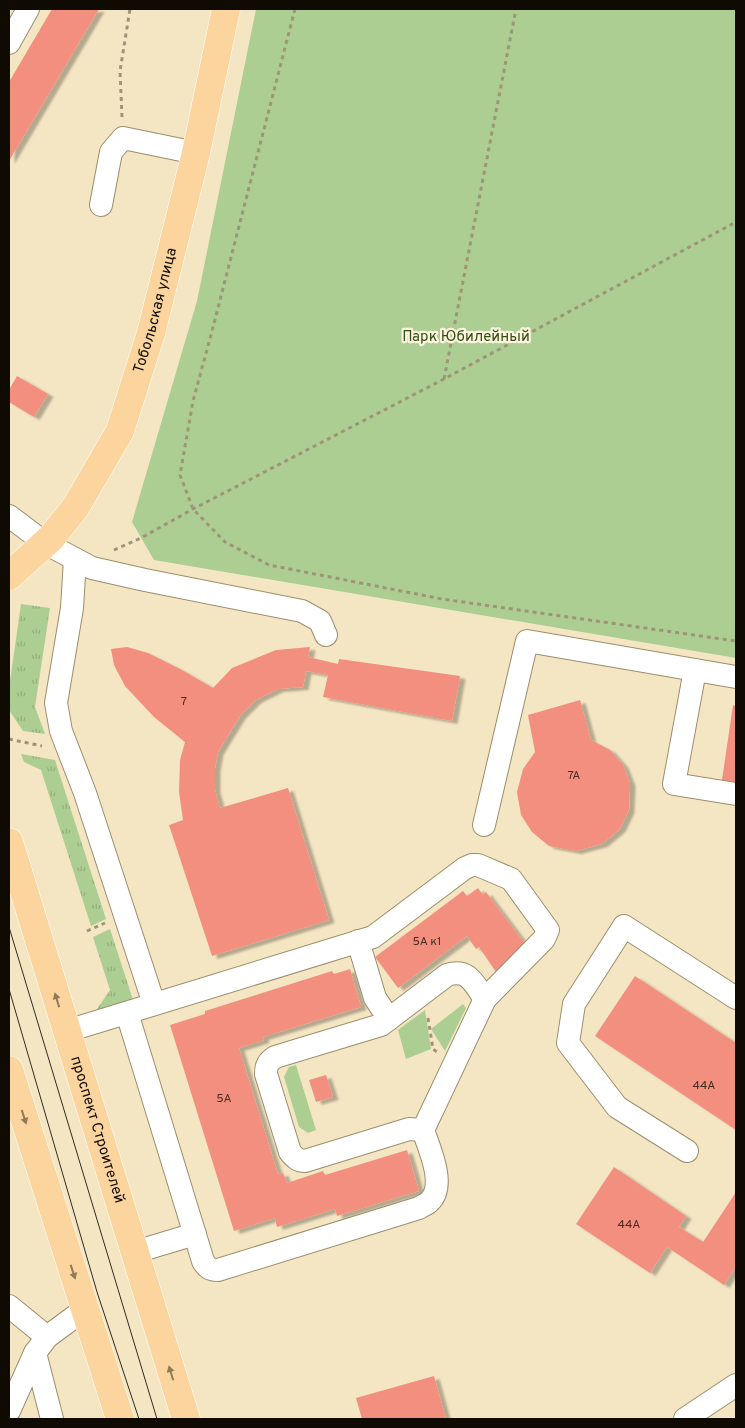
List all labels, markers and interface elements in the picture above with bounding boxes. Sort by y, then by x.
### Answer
street label: Тобольская улица [129,246,181,376]
park label: Парк Юбилейный [402,328,530,347]
house number: 7 [181,694,187,710]
house number: 7А [567,768,581,784]
house number: 5А к1 [412,934,442,950]
one-way arrow [53,992,61,1007]
street label: проспект Строителей [66,1054,129,1206]
house number: 44А [693,1078,715,1094]
house number: 5А [216,1091,232,1107]
one-way arrow [20,1109,28,1124]
house number: 44А [618,1217,640,1233]
one-way arrow [69,1264,77,1279]
one-way arrow [167,1365,175,1380]

